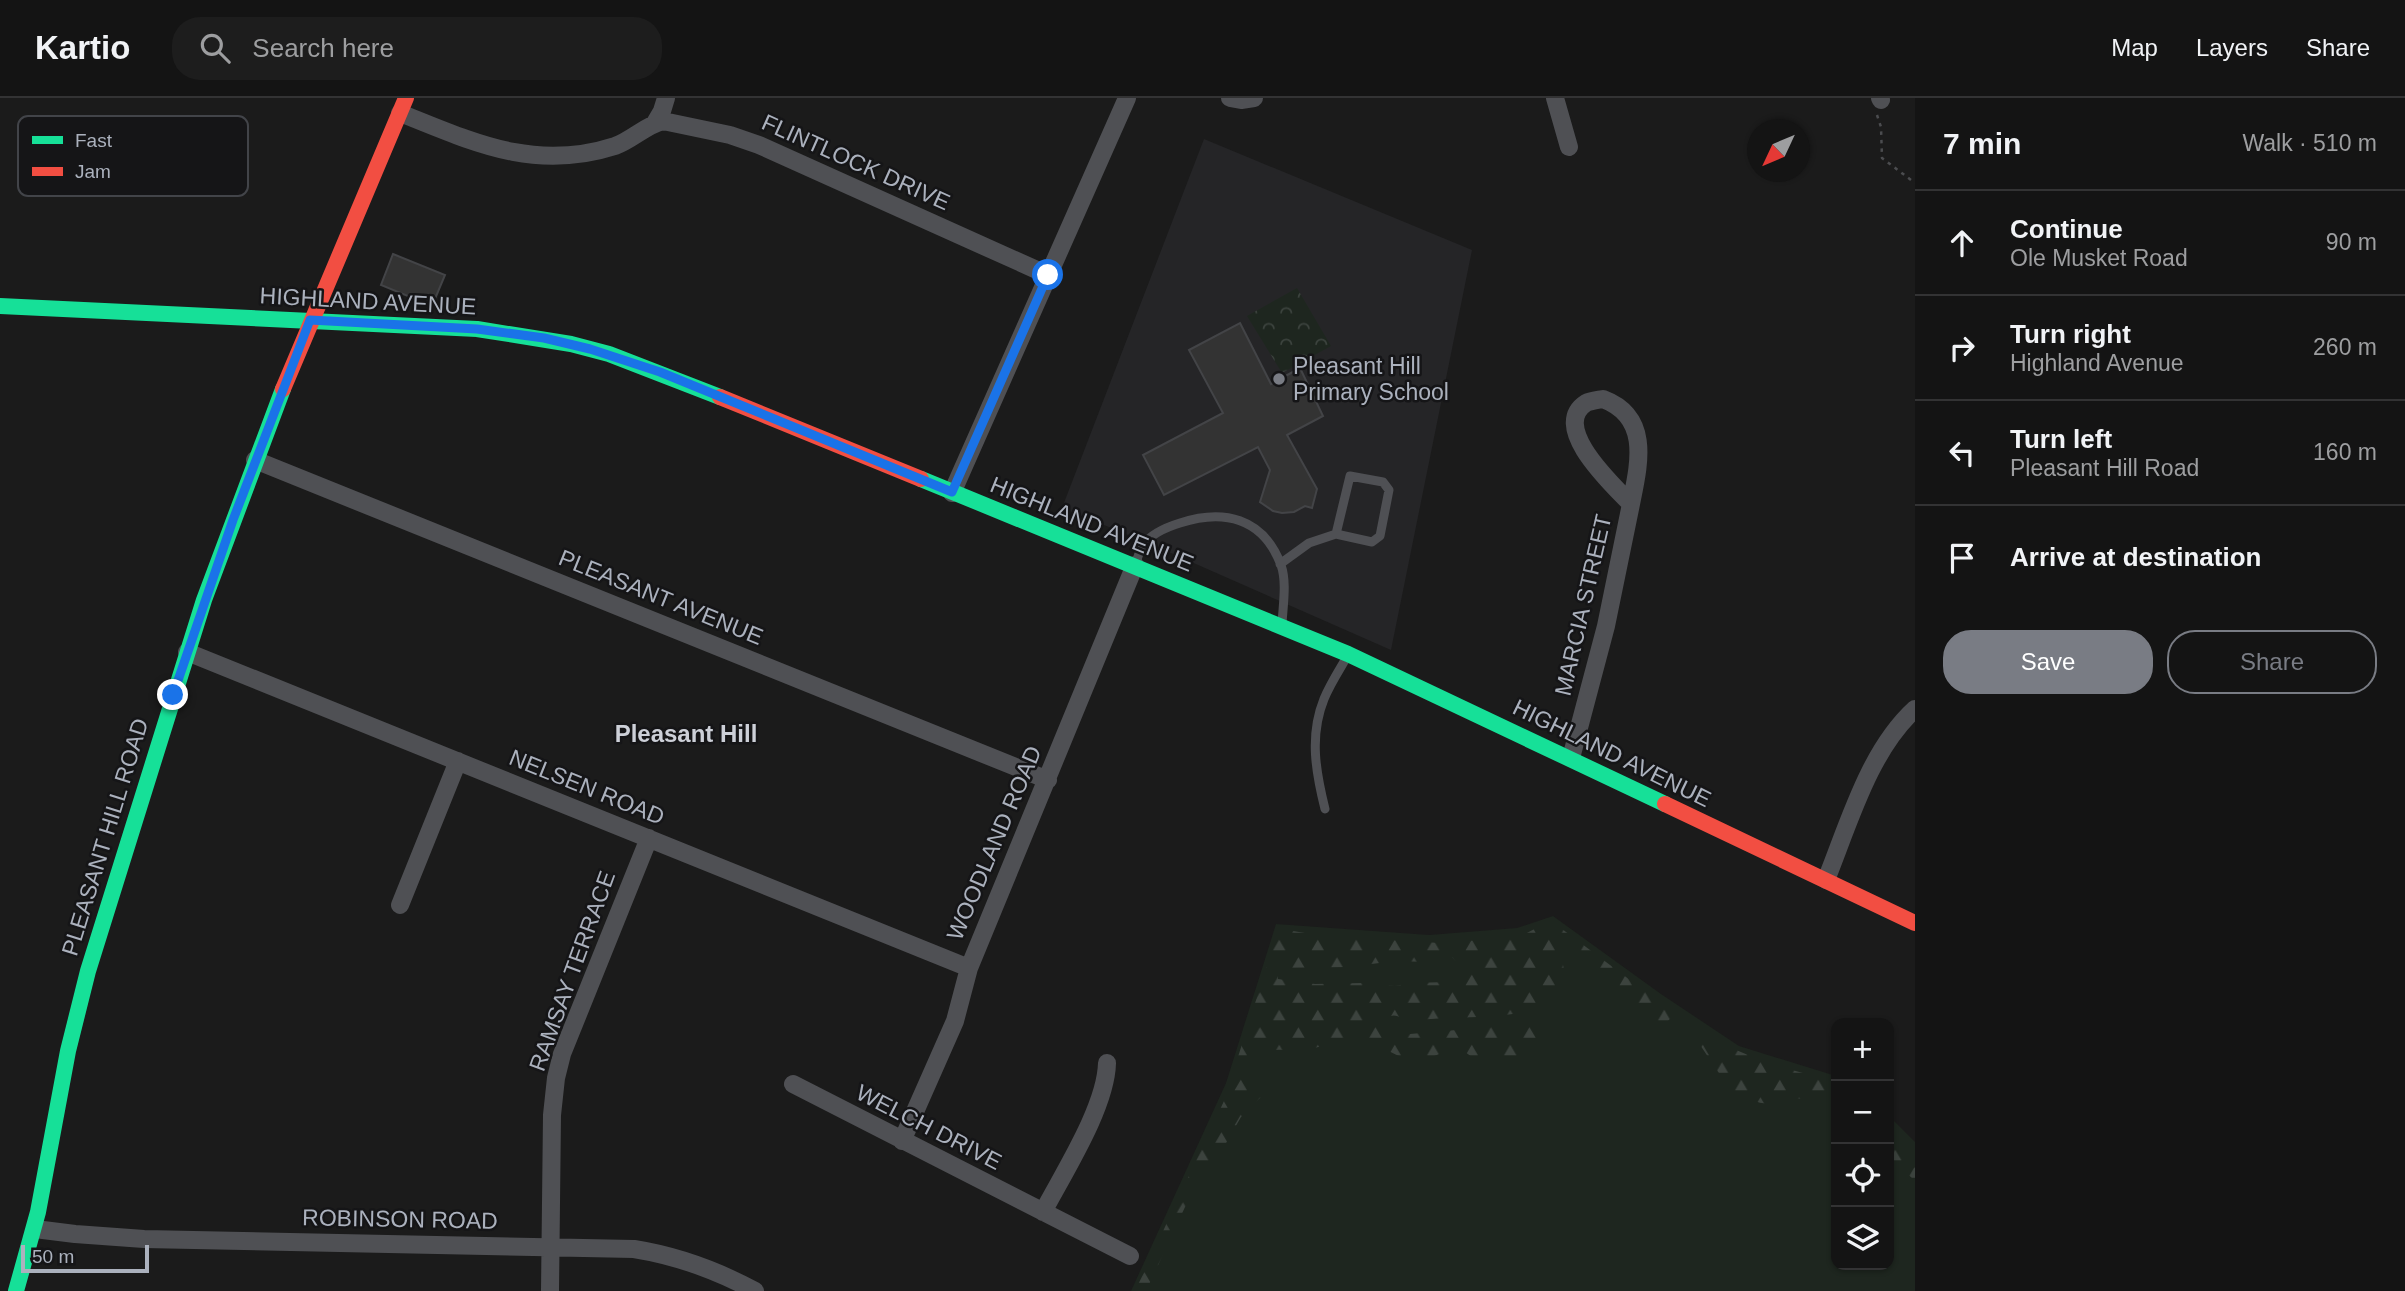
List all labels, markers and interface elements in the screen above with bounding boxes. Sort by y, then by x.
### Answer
search box [172,17,662,80]
text: Kartio [35,29,130,66]
icon: search [196,29,234,67]
text: Search here [252,33,394,63]
text: Map [2111,34,2158,61]
text: Layers [2196,34,2268,61]
text: Share [2306,34,2370,61]
street label: FLINTLOCK DRIVE [758,109,954,215]
legend [18,116,248,196]
north arrow [1747,119,1810,182]
text: 7 min [1943,127,2021,160]
text: Fast [75,130,113,151]
text: Walk · 510 m [2242,130,2377,156]
text: Jam [75,161,111,182]
text: Continue [2010,214,2123,244]
icon: ahead [1943,224,1981,262]
text: 90 m [2326,229,2377,255]
text: Ole Musket Road [2010,245,2188,271]
route start [1032,259,1063,290]
street label: HIGHLAND AVENUE [259,282,477,320]
text: Turn right [2010,319,2131,349]
icon: right [1943,329,1981,367]
text: 260 m [2313,334,2377,360]
text: Highland Avenue [2010,350,2184,376]
place label: Pleasant Hill Primary School [1293,353,1449,405]
marker: Pleasant Hill Primary School [1271,371,1287,387]
text: Turn left [2010,424,2112,454]
icon: left [1943,434,1981,472]
text: 160 m [2313,439,2377,465]
text: Pleasant Hill Road [2010,455,2199,481]
street label: HIGHLAND AVENUE [987,471,1197,577]
street label: MARCIA STREET [1549,512,1617,698]
icon: arrive [1943,539,1981,577]
text: Arrive at destination [2010,542,2261,572]
street label: PLEASANT AVENUE [555,544,767,650]
button: Save [1943,630,2153,694]
button: Share [2167,630,2377,694]
route end [157,679,188,710]
street label: HIGHLAND AVENUE [1509,694,1715,812]
street label: PLEASANT HILL ROAD [57,715,153,959]
district label: Pleasant Hill [615,720,757,747]
street label: WOODLAND ROAD [941,742,1047,944]
street label: NELSEN ROAD [506,744,668,830]
street label: RAMSAY TERRACE [524,867,620,1075]
map controls [1831,1018,1894,1270]
button: + [1831,1018,1894,1081]
street label: WELCH DRIVE [852,1079,1006,1175]
button: − [1831,1081,1894,1144]
button: locate [1831,1144,1894,1207]
street label: ROBINSON ROAD [302,1204,498,1234]
button: layers [1831,1207,1894,1270]
scale bar [21,1242,149,1274]
text: 50 m [32,1246,74,1267]

